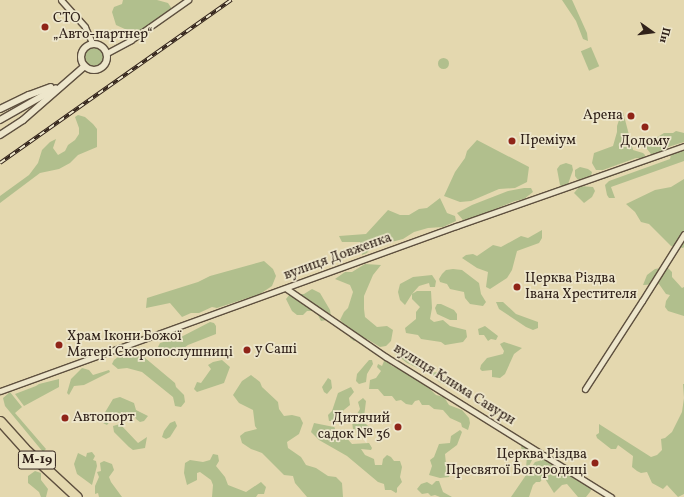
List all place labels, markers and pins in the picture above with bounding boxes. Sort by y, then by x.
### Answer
place label: СТО „Авто-партнер“ [53,11,153,44]
marker: СТО „Авто-партнер“ [40,22,50,32]
place label: Арена [583,108,623,124]
marker: Арена [626,111,636,121]
marker: Додому [640,122,650,132]
place label: Преміум [520,133,576,149]
place label: Додому [620,134,670,150]
marker: Преміум [507,136,517,146]
place label: Церква Різдва Івана Хрестителя [525,271,637,304]
marker: Церква Різдва Івана Хрестителя [512,282,522,292]
place label: Храм Ікони Божої Матері Скоропослушниці [67,329,233,362]
marker: Храм Ікони Божої Матері Скоропослушниці [54,340,64,350]
place label: у Саші [255,342,297,358]
marker: у Саші [242,345,252,355]
place label: Автопорт [73,410,134,426]
place label: Дитячий садок № 36 [318,411,390,444]
marker: Автопорт [60,413,70,423]
marker: Дитячий садок № 36 [393,422,403,432]
place label: Церква Різдва Пресвятої Богородиці [446,447,587,480]
marker: Церква Різдва Пресвятої Богородиці [590,458,600,468]

